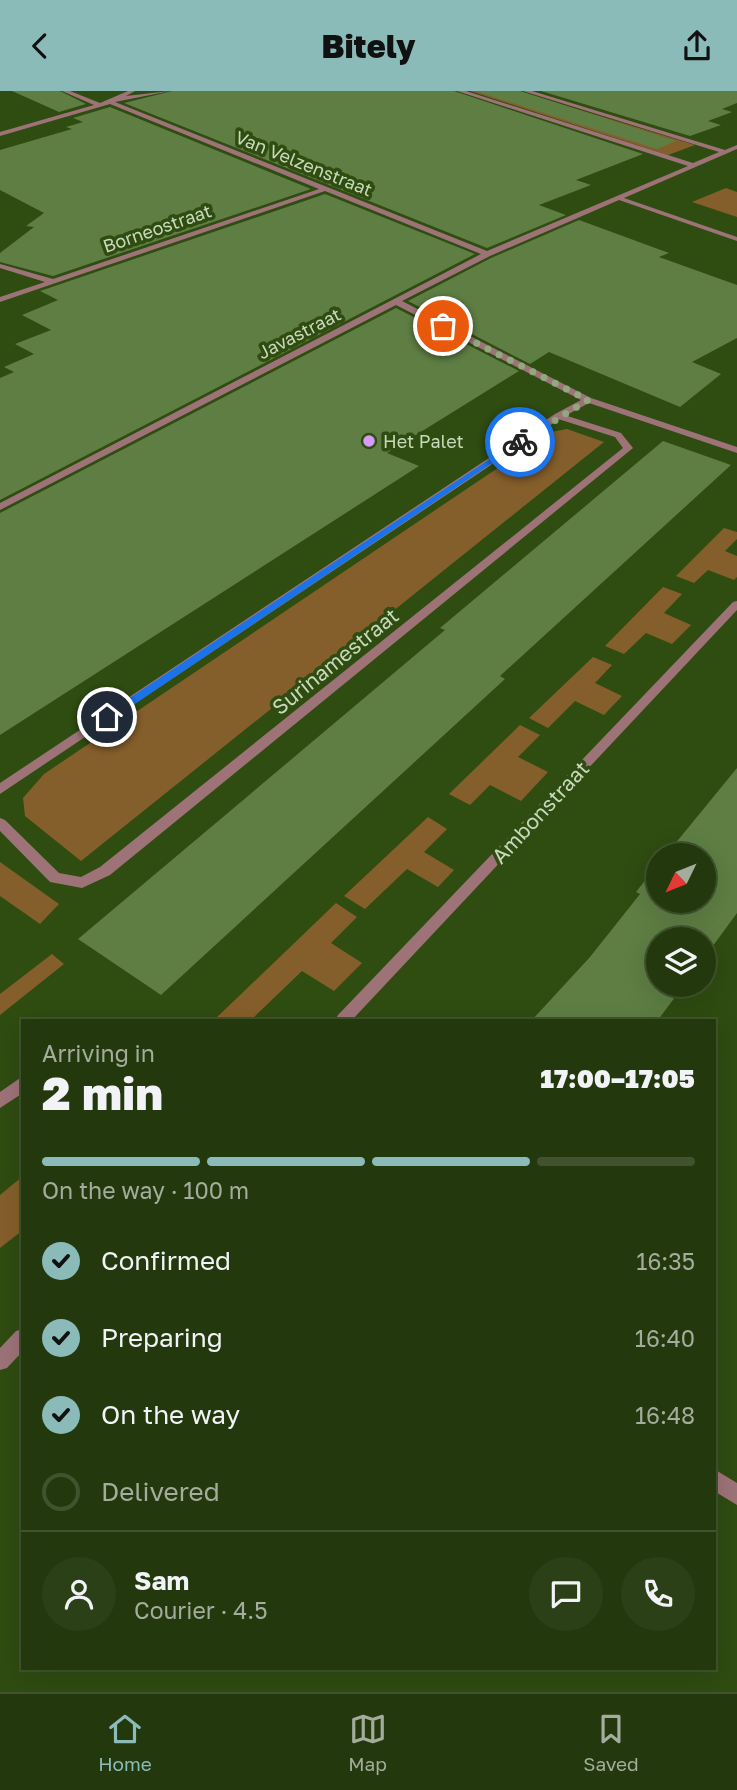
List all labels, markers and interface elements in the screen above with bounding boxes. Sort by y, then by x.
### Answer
icon: back [21,27,59,65]
text: Bitely [321,27,416,65]
icon: share [678,27,716,65]
street label: Van Velzenstraat [232,126,376,200]
street label: Borneostraat [100,199,214,257]
pin [413,296,473,356]
street label: Javastraat [254,303,344,363]
icon: bag [424,307,462,345]
courier [485,407,555,477]
icon: bike [501,423,539,461]
place label: Het Palet [383,430,464,452]
marker: Het Palet [361,433,377,449]
street label: Surinamestraat [267,602,403,720]
pin [77,687,137,747]
icon: home [88,698,126,736]
street label: Ambonstraat [486,755,594,869]
north arrow [646,843,716,913]
map controls [646,843,716,997]
button: layers [646,927,716,997]
text: Arriving in [42,1039,155,1067]
text: 17:00–17:05 [540,1063,695,1094]
text: 2 min [42,1065,163,1120]
text: On the way · 100 m [42,1176,249,1204]
icon: check [42,1242,80,1280]
text: Confirmed [101,1245,231,1276]
text: 16:35 [636,1247,695,1275]
icon: check [42,1319,80,1357]
text: Preparing [101,1322,223,1353]
text: 16:40 [635,1324,695,1352]
icon: check [42,1396,80,1434]
text: On the way [101,1399,240,1430]
text: 16:48 [635,1401,695,1429]
text: Delivered [101,1476,220,1507]
button: person [42,1557,116,1631]
button: chat [529,1557,603,1631]
button: phone [621,1557,695,1631]
text: Sam [134,1565,189,1596]
text: Courier · 4.5 [134,1596,267,1624]
tab: Home [98,1710,152,1775]
tab: Map [348,1710,387,1775]
tab: Saved [583,1710,639,1775]

